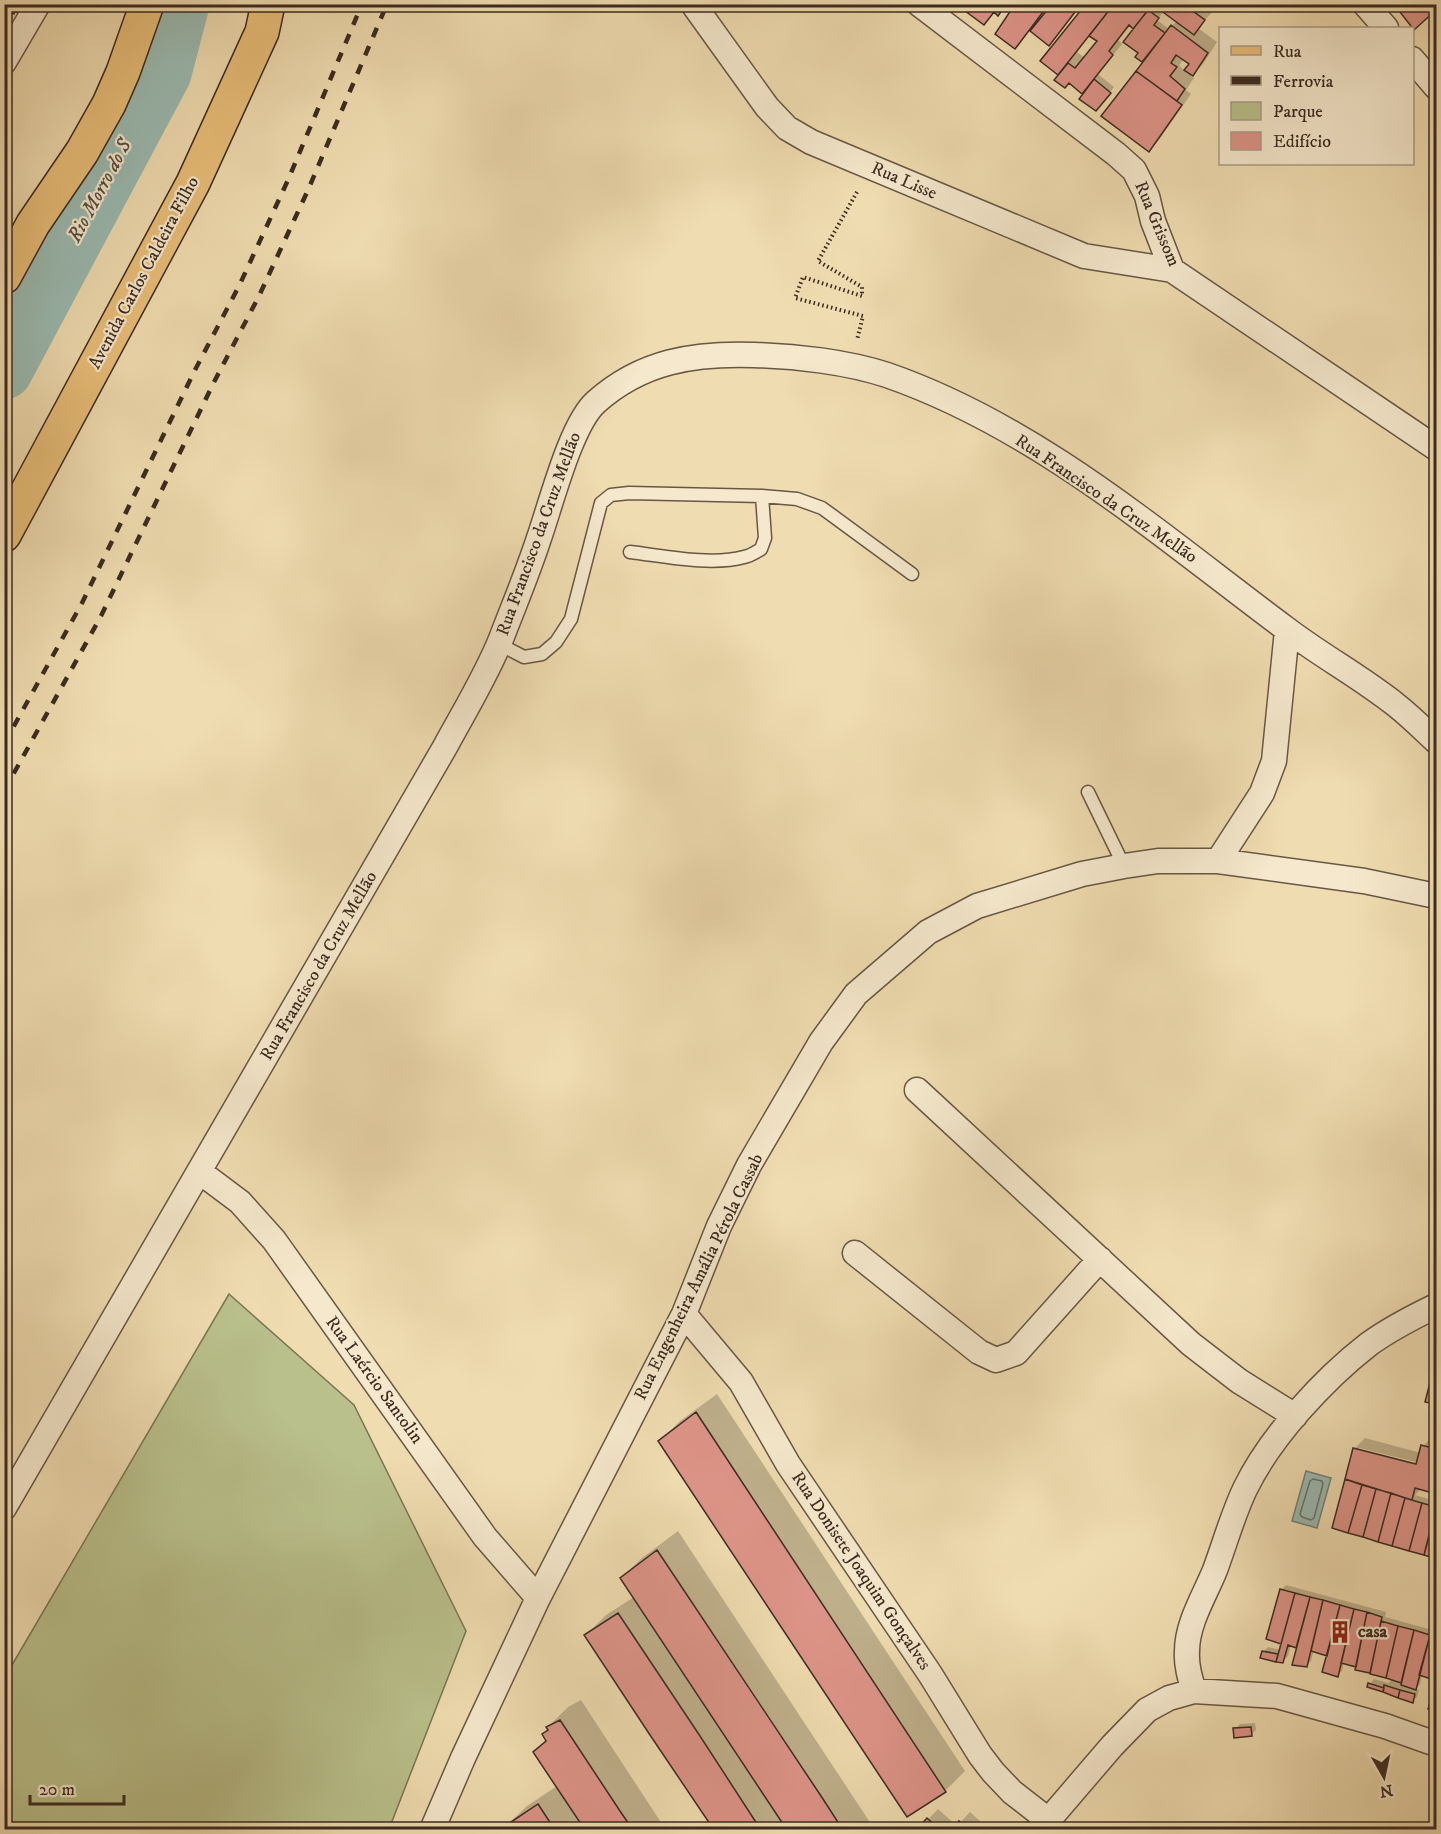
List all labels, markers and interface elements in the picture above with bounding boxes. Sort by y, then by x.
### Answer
legend [1219,27,1414,165]
text: Rua [1273,41,1302,63]
text: Ferrovia [1273,71,1334,93]
text: Parque [1273,101,1323,123]
text: Edifício [1273,131,1331,153]
water label: Rio Morro do S [62,133,139,248]
street label: Rua Lisse [868,157,940,205]
street label: Avenida Carlos Caldeira Filho [84,173,204,373]
street label: Rua Grissom [1129,178,1185,270]
street label: Rua Francisco da Cruz Mellão [492,429,586,639]
street label: Rua Francisco da Cruz Mellão [1011,430,1201,568]
street label: Rua Francisco da Cruz Mellão [256,867,382,1065]
street label: Rua Engenheira Amália Pérola Cassab [630,1150,768,1404]
street label: Rua Laércio Santolin [320,1312,428,1448]
street label: Rua Donisete Joaquim Gonçalves [786,1468,936,1674]
building icon: casa [1327,1619,1353,1645]
place label: casa [1358,1621,1387,1643]
north arrow [1354,1747,1414,1807]
scale bar [30,1768,124,1806]
text: 20 m [39,1779,75,1801]
text: N [1378,1780,1394,1802]

